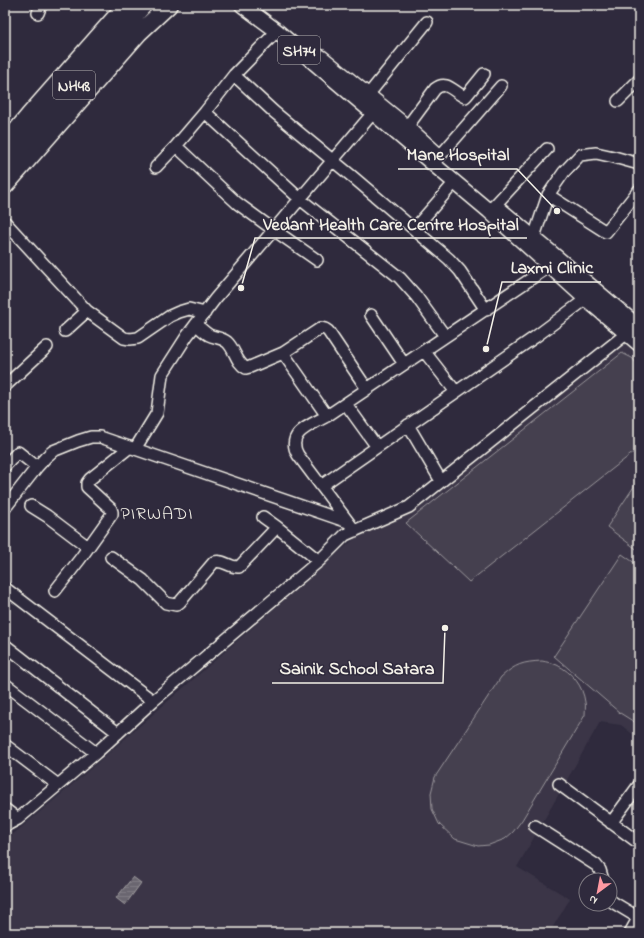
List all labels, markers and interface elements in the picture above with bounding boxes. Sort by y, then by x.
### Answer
road number: SH74 [278,36,320,64]
road number: NH48 [53,71,95,99]
callout: Mane Hospital [398,139,517,169]
text: Mane Hospital [407,143,509,169]
callout: Vedant Health Care Centre Hospital [255,208,527,238]
text: Vedant Health Care Centre Hospital [262,213,519,239]
callout: Laxmi Clinic [502,252,601,282]
text: Laxmi Clinic [511,256,594,282]
district label: PIRWADI [120,502,194,528]
callout: Sainik School Satara [272,653,443,683]
text: Sainik School Satara [279,657,435,683]
north arrow [578,872,618,912]
text: N [586,891,601,908]

